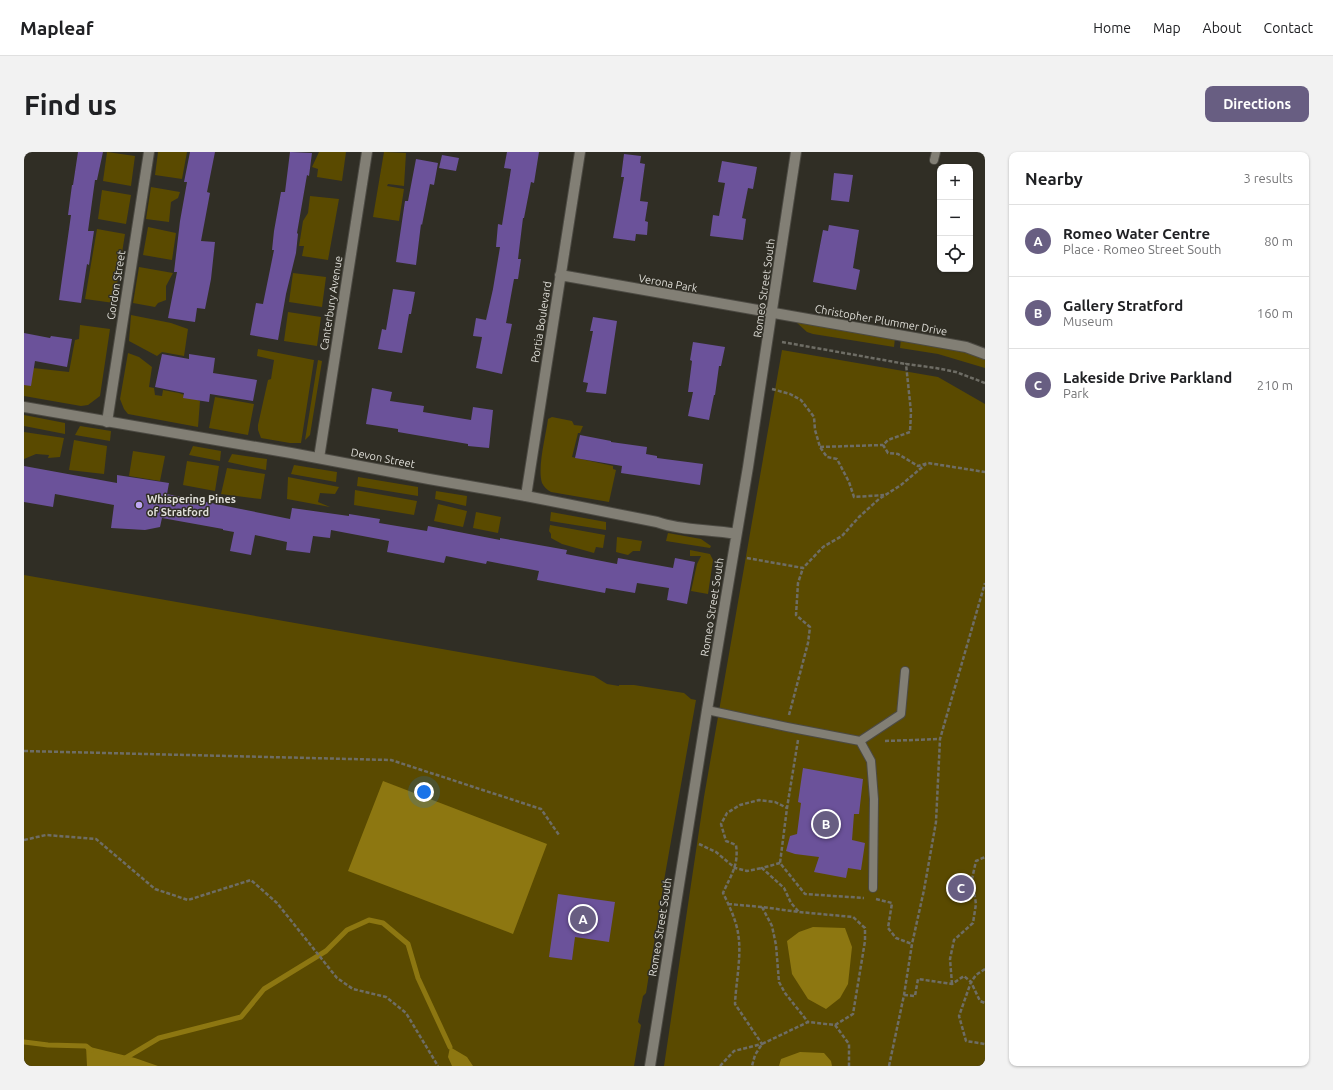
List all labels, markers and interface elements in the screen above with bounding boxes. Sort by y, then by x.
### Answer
text: Mapleaf [20,17,93,39]
text: Home [1093,20,1131,36]
text: Map [1153,20,1181,36]
text: About [1203,20,1242,36]
text: Contact [1264,20,1313,36]
button: Directions [1205,86,1309,122]
text: Find us [24,89,117,120]
map controls [937,164,973,272]
button: + [937,164,973,200]
text: Nearby [1025,169,1083,188]
text: 3 results [1243,171,1293,185]
button: − [937,200,973,236]
text: Romeo Water Centre [1063,225,1210,242]
text: A [1033,234,1043,248]
text: 80 m [1264,234,1293,248]
button: locate [937,236,973,272]
street label: Romeo Street South [751,238,777,338]
text: Place · Romeo Street South [1063,242,1222,256]
street label: Gordon Street [105,249,128,321]
street label: Canterbury Avenue [318,255,344,351]
street label: Verona Park [638,272,699,294]
street label: Portia Boulevard [529,280,553,364]
text: Gallery Stratford [1063,297,1183,314]
street label: Christopher Plummer Drive [814,302,948,338]
text: B [1034,306,1042,320]
text: 160 m [1257,306,1293,320]
text: Museum [1063,314,1113,328]
text: Lakeside Drive Parkland [1063,369,1232,386]
text: C [1034,378,1042,392]
text: 210 m [1257,378,1293,392]
text: Park [1063,386,1089,400]
street label: Devon Street [350,446,417,470]
place label: Whispering Pines of Stratford [147,493,236,518]
marker: Whispering Pines of Stratford [134,500,144,510]
street label: Romeo Street South [698,557,726,657]
your location [414,782,434,802]
pin: B [813,809,839,839]
pin: C [948,873,974,903]
street label: Romeo Street South [646,877,674,977]
pin: A [570,904,596,934]

